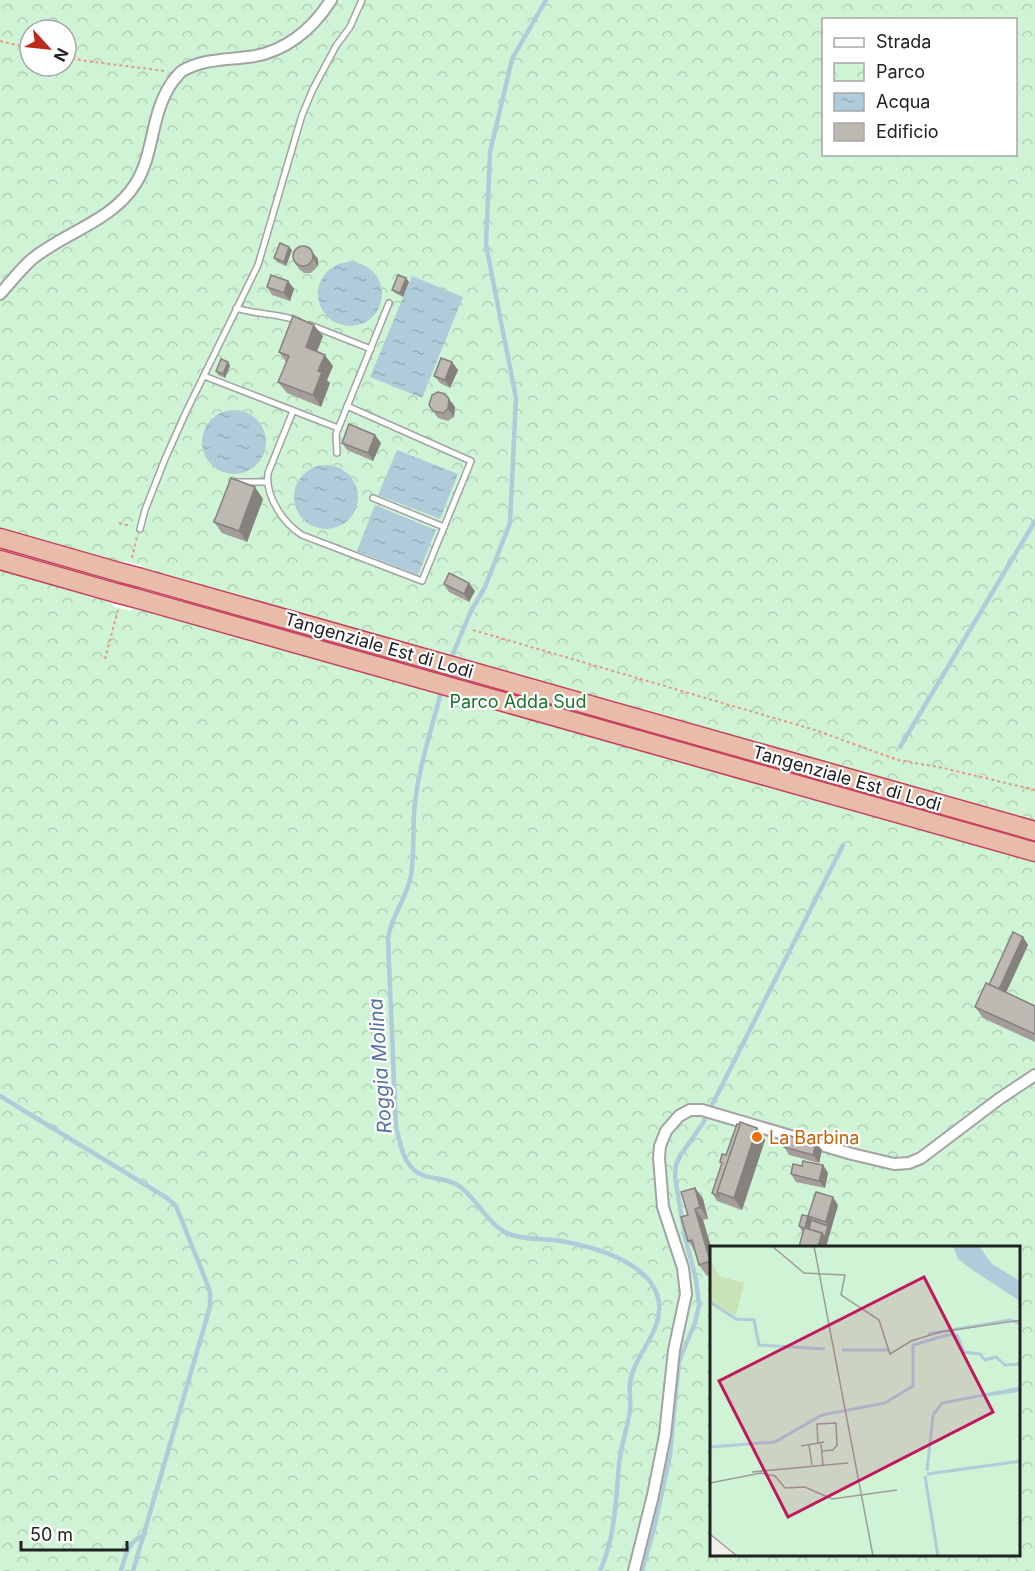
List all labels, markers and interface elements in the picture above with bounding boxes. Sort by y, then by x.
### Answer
north arrow [18,18,78,78]
legend [822,18,1017,156]
text: Strada [876,31,931,52]
text: N [50,45,73,65]
text: Parco [876,61,925,82]
text: Acqua [876,91,930,112]
text: Edificio [876,121,939,142]
street label: Tangenziale Est di Lodi [282,608,476,682]
park label: Parco Adda Sud [449,691,587,712]
street label: Tangenziale Est di Lodi [750,741,944,815]
water label: Roggia Molina [363,997,397,1135]
place label: La Barbina [769,1127,859,1148]
marker: La Barbina [750,1130,764,1144]
inset map [710,1246,1020,1556]
scale bar [21,1514,128,1552]
text: 50 m [30,1524,73,1545]

